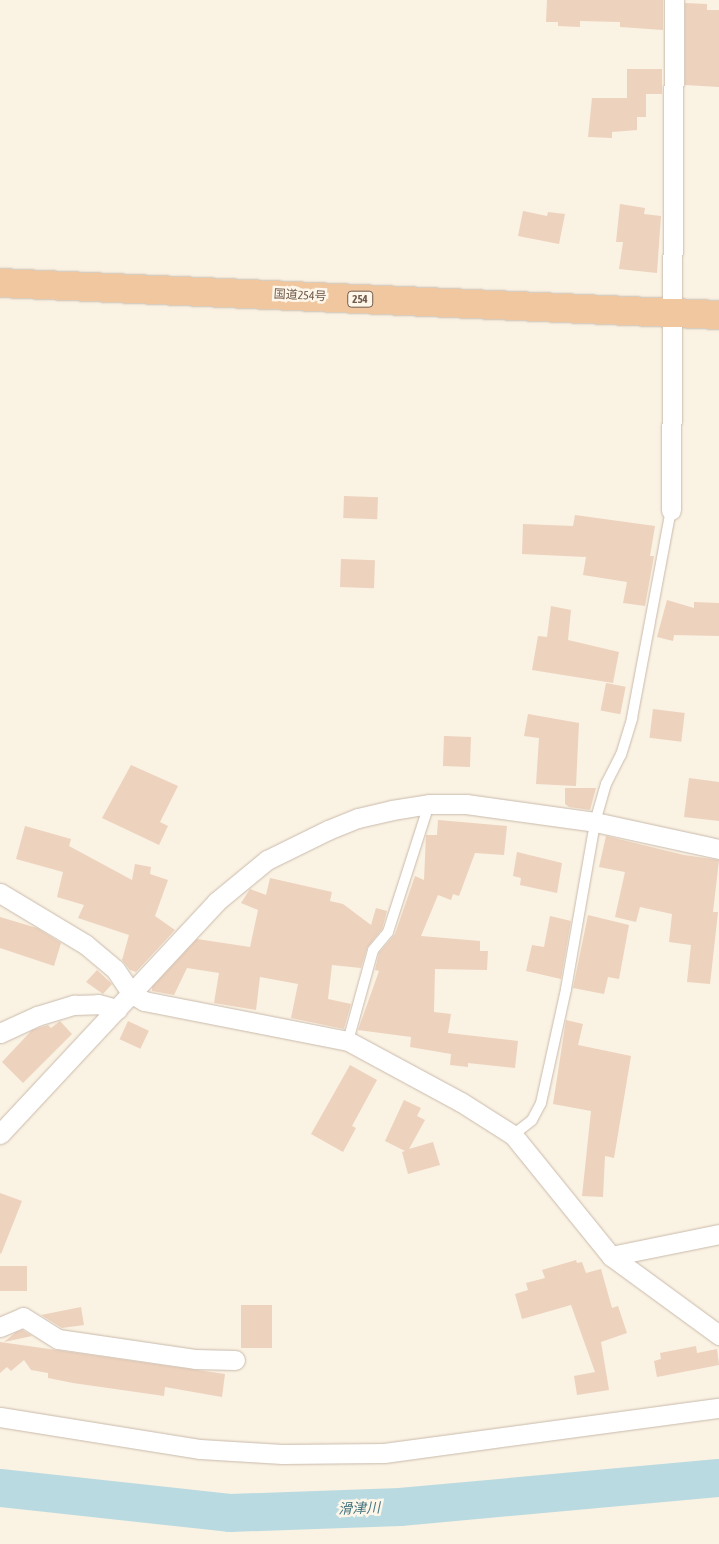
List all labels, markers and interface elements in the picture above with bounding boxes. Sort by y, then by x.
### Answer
street label: 国道254号 [273,287,327,305]
road number: 254 [346,290,374,308]
water label: 滑津川 [338,1499,380,1517]

